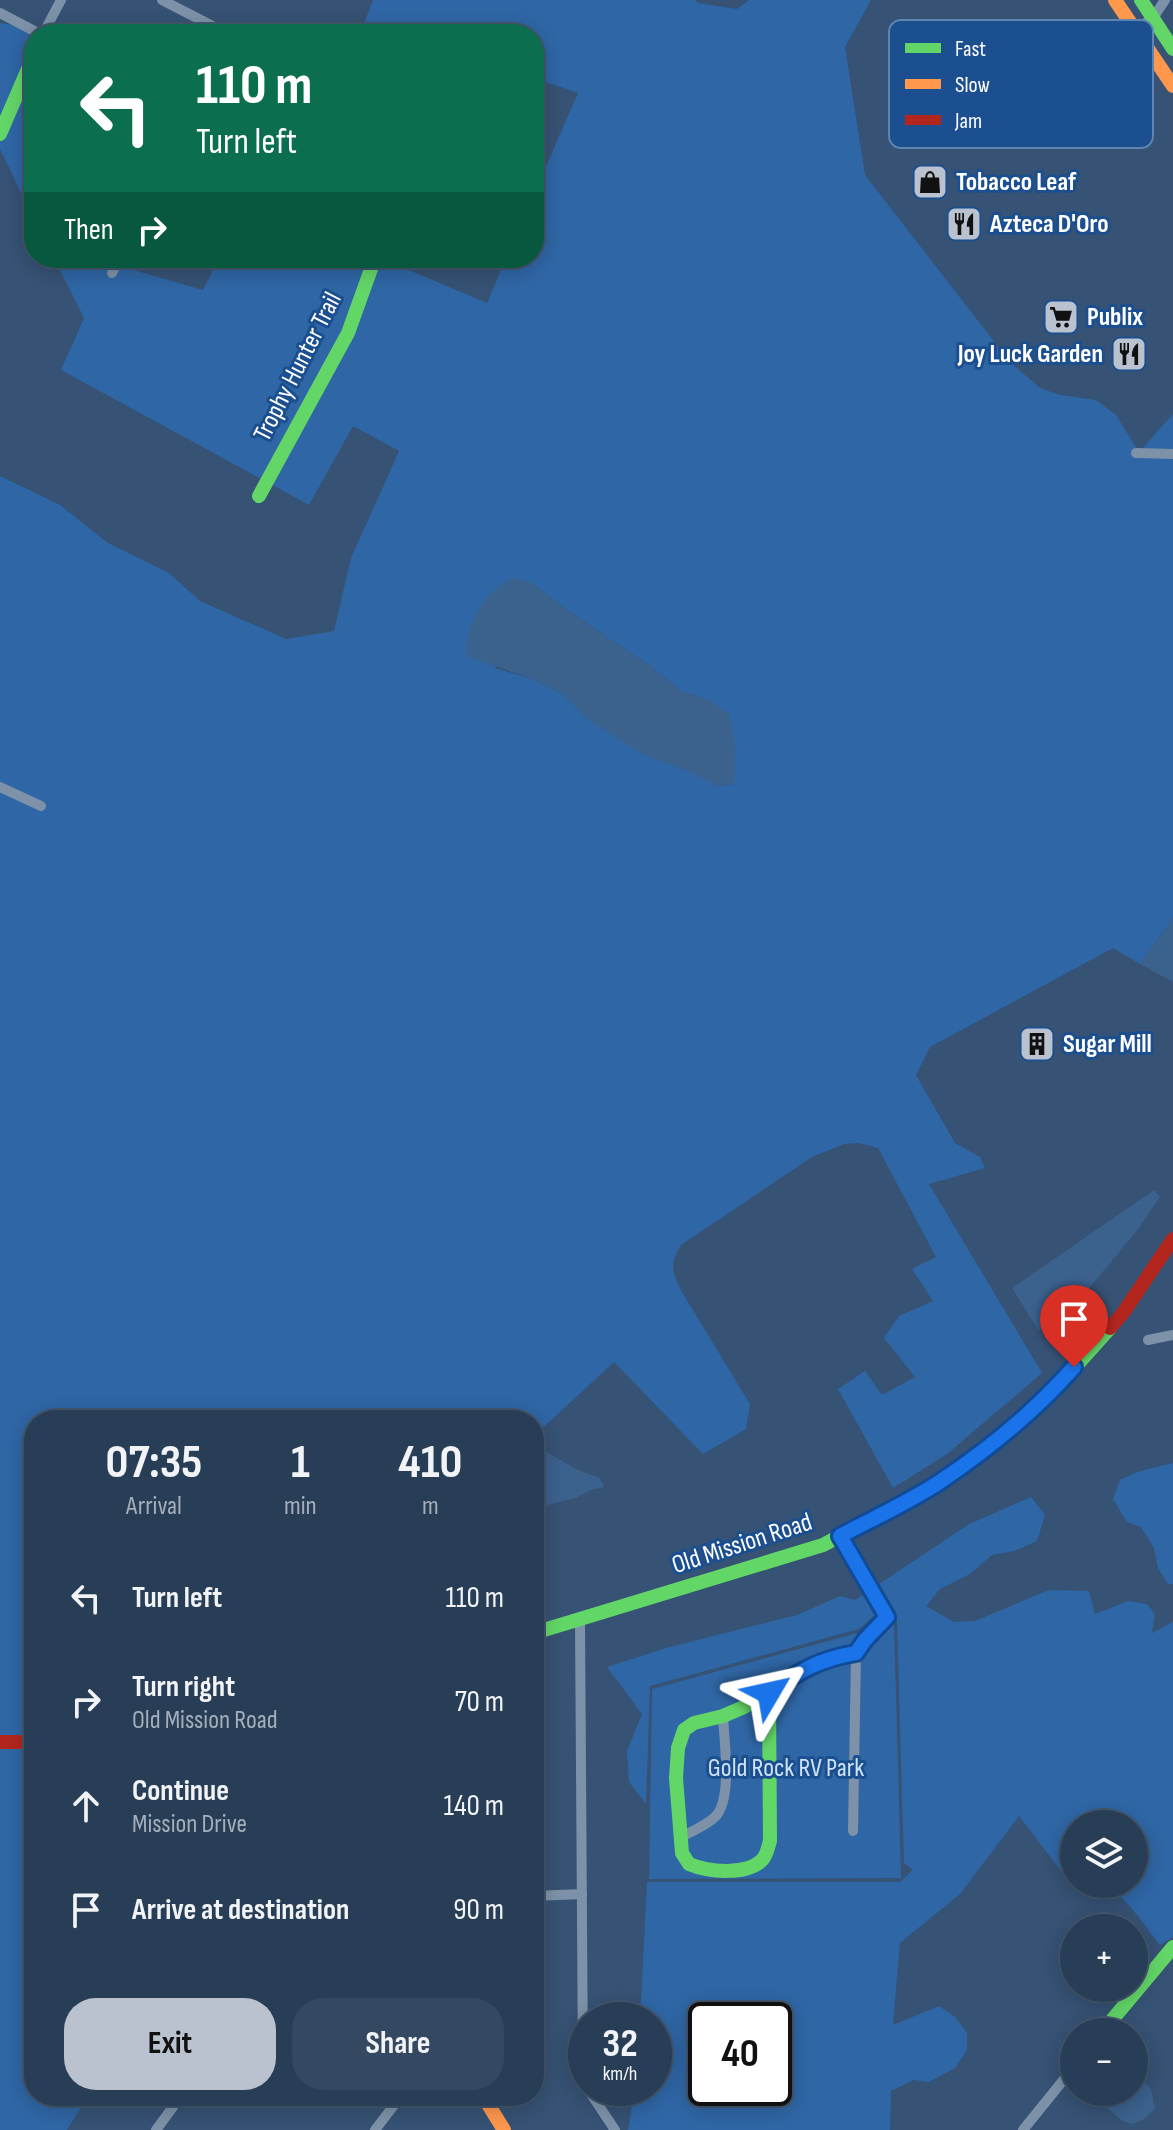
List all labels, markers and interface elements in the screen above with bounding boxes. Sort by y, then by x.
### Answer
legend [889,20,1153,148]
text: Fast [955,36,986,63]
text: 110 m [196,53,312,120]
icon: left [64,56,168,160]
text: Slow [955,72,990,99]
text: Jam [954,108,982,135]
text: Turn left [196,121,297,164]
shop icon: Tobacco Leaf [911,163,949,201]
place label: Tobacco Leaf [956,167,1077,198]
restaurant icon: Azteca D'Oro [945,205,983,243]
icon: right [130,208,174,252]
place label: Azteca D'Oro [989,209,1109,240]
text: Then [64,212,114,248]
street label: Trophy Hunter Trail [247,287,349,447]
supermarket icon: Publix [1042,298,1080,336]
place label: Publix [1087,302,1143,333]
restaurant icon: Joy Luck Garden [1110,335,1148,373]
place label: Joy Luck Garden [957,339,1103,370]
building icon: Sugar Mill [1018,1025,1056,1063]
place label: Sugar Mill [1063,1029,1152,1060]
pin [1040,1285,1108,1367]
icon: arrive [1052,1297,1096,1341]
text: 07:35 [106,1434,202,1491]
text: 1 [291,1434,310,1491]
text: 410 [398,1434,462,1491]
text: Arrival [126,1491,182,1522]
text: min [284,1491,317,1522]
text: m [422,1491,439,1522]
street label: Old Mission Road [668,1507,816,1581]
icon: left [64,1576,108,1620]
text: Turn left [132,1580,222,1616]
text: 110 m [446,1580,504,1616]
position arrow [727,1651,811,1735]
text: Turn right [132,1669,235,1705]
icon: right [64,1680,108,1724]
text: 70 m [455,1684,504,1720]
text: Old Mission Road [132,1705,278,1736]
park label: Gold Rock RV Park [708,1753,864,1784]
text: Continue [132,1773,229,1809]
icon: ahead [64,1784,108,1828]
text: 140 m [444,1788,504,1824]
text: Mission Drive [132,1809,247,1840]
map controls [1060,1810,1148,2106]
button: layers [1060,1810,1148,1898]
icon: arrive [64,1888,108,1932]
text: Arrive at destination [132,1892,349,1928]
text: 90 m [453,1892,504,1928]
button: + [1060,1914,1148,2002]
button: Exit [64,1998,276,2090]
button: Share [292,1998,504,2090]
speed limit sign: 40 [688,2002,792,2106]
button: − [1060,2018,1148,2106]
text: 32 [602,2020,638,2068]
text: km/h [603,2062,637,2086]

